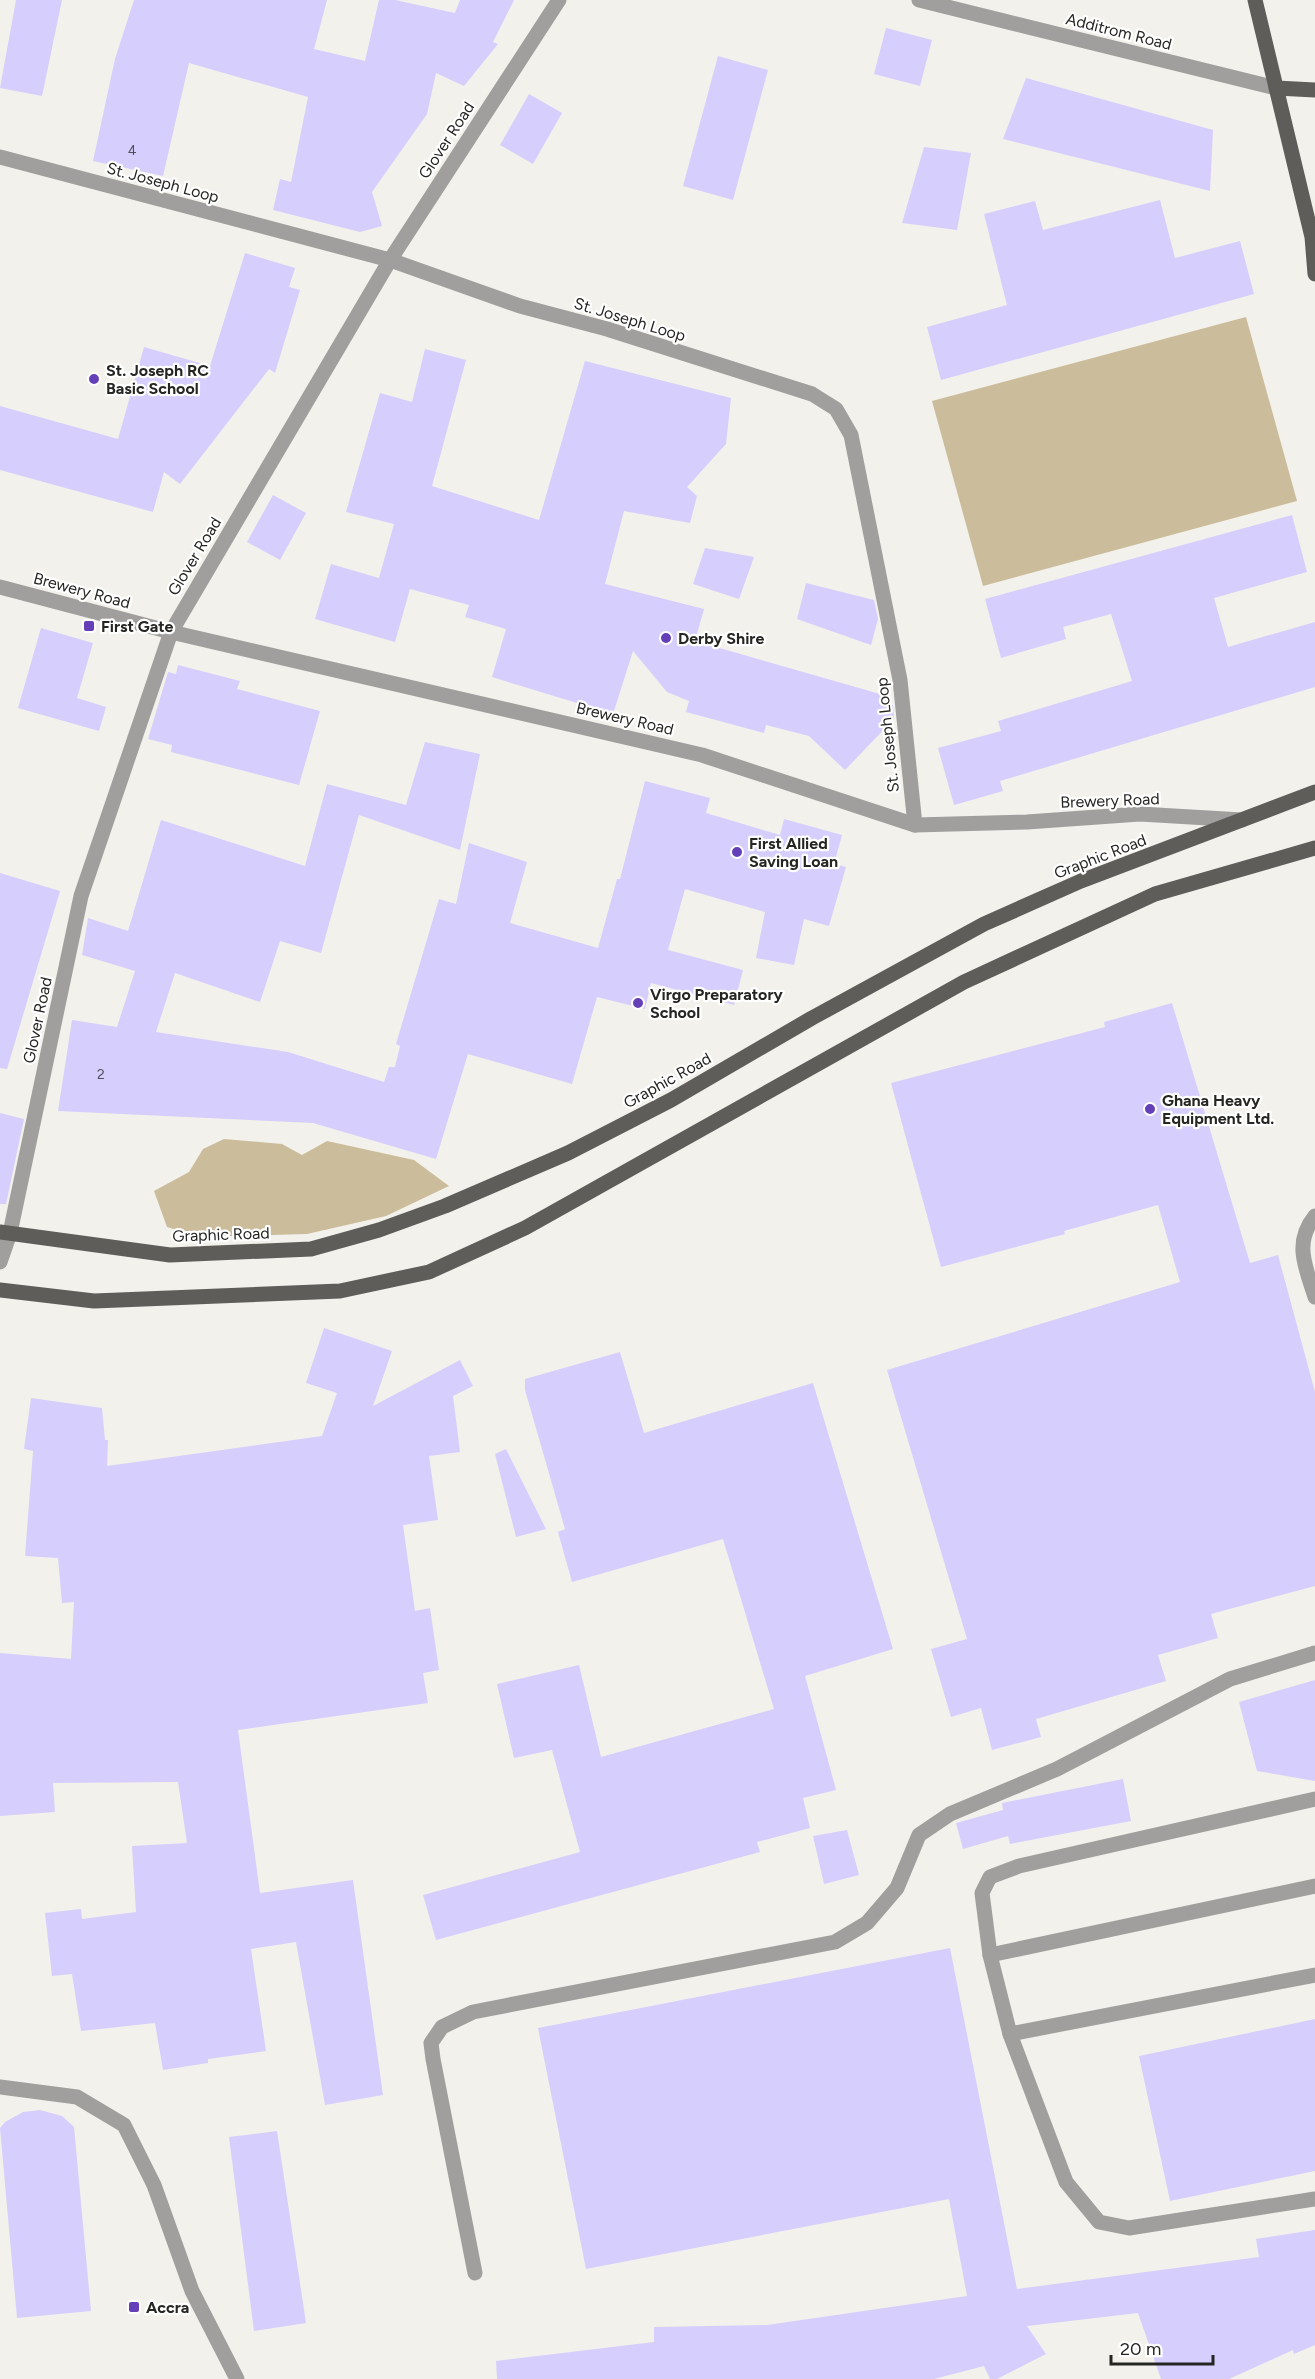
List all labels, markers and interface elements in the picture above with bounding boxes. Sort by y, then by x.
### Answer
street label: Additrom Road [1064,9,1174,54]
street label: Glover Road [415,98,478,182]
house number: 4 [128,142,137,159]
street label: St. Joseph Loop [105,158,221,207]
street label: St. Joseph Loop [572,294,688,345]
place label: St. Joseph RC Basic School [106,361,209,398]
marker: St. Joseph RC Basic School [87,372,101,386]
street label: Glover Road [164,514,225,599]
street label: Brewery Road [31,568,132,613]
place label: First Gate [101,617,174,636]
marker: First Gate [82,619,96,633]
place label: Derby Shire [678,629,764,648]
marker: Derby Shire [659,631,673,645]
street label: St. Joseph Loop [872,676,903,793]
street label: Brewery Road [574,698,675,739]
street label: Brewery Road [1060,789,1160,812]
street label: Graphic Road [1051,830,1149,883]
place label: First Allied Saving Loan [749,834,838,871]
marker: First Allied Saving Loan [730,845,744,859]
street label: Glover Road [19,975,56,1065]
place label: Virgo Preparatory School [650,985,783,1022]
marker: Virgo Preparatory School [631,996,645,1010]
street label: Graphic Road [620,1049,714,1112]
house number: 2 [97,1066,105,1083]
place label: Ghana Heavy Equipment Ltd. [1162,1091,1274,1128]
marker: Ghana Heavy Equipment Ltd. [1143,1102,1157,1116]
street label: Graphic Road [172,1223,270,1246]
place label: Accra [146,2298,189,2317]
marker: Accra [127,2300,141,2314]
scale bar [1111,2328,1213,2366]
text: 20 m [1120,2338,1161,2360]

